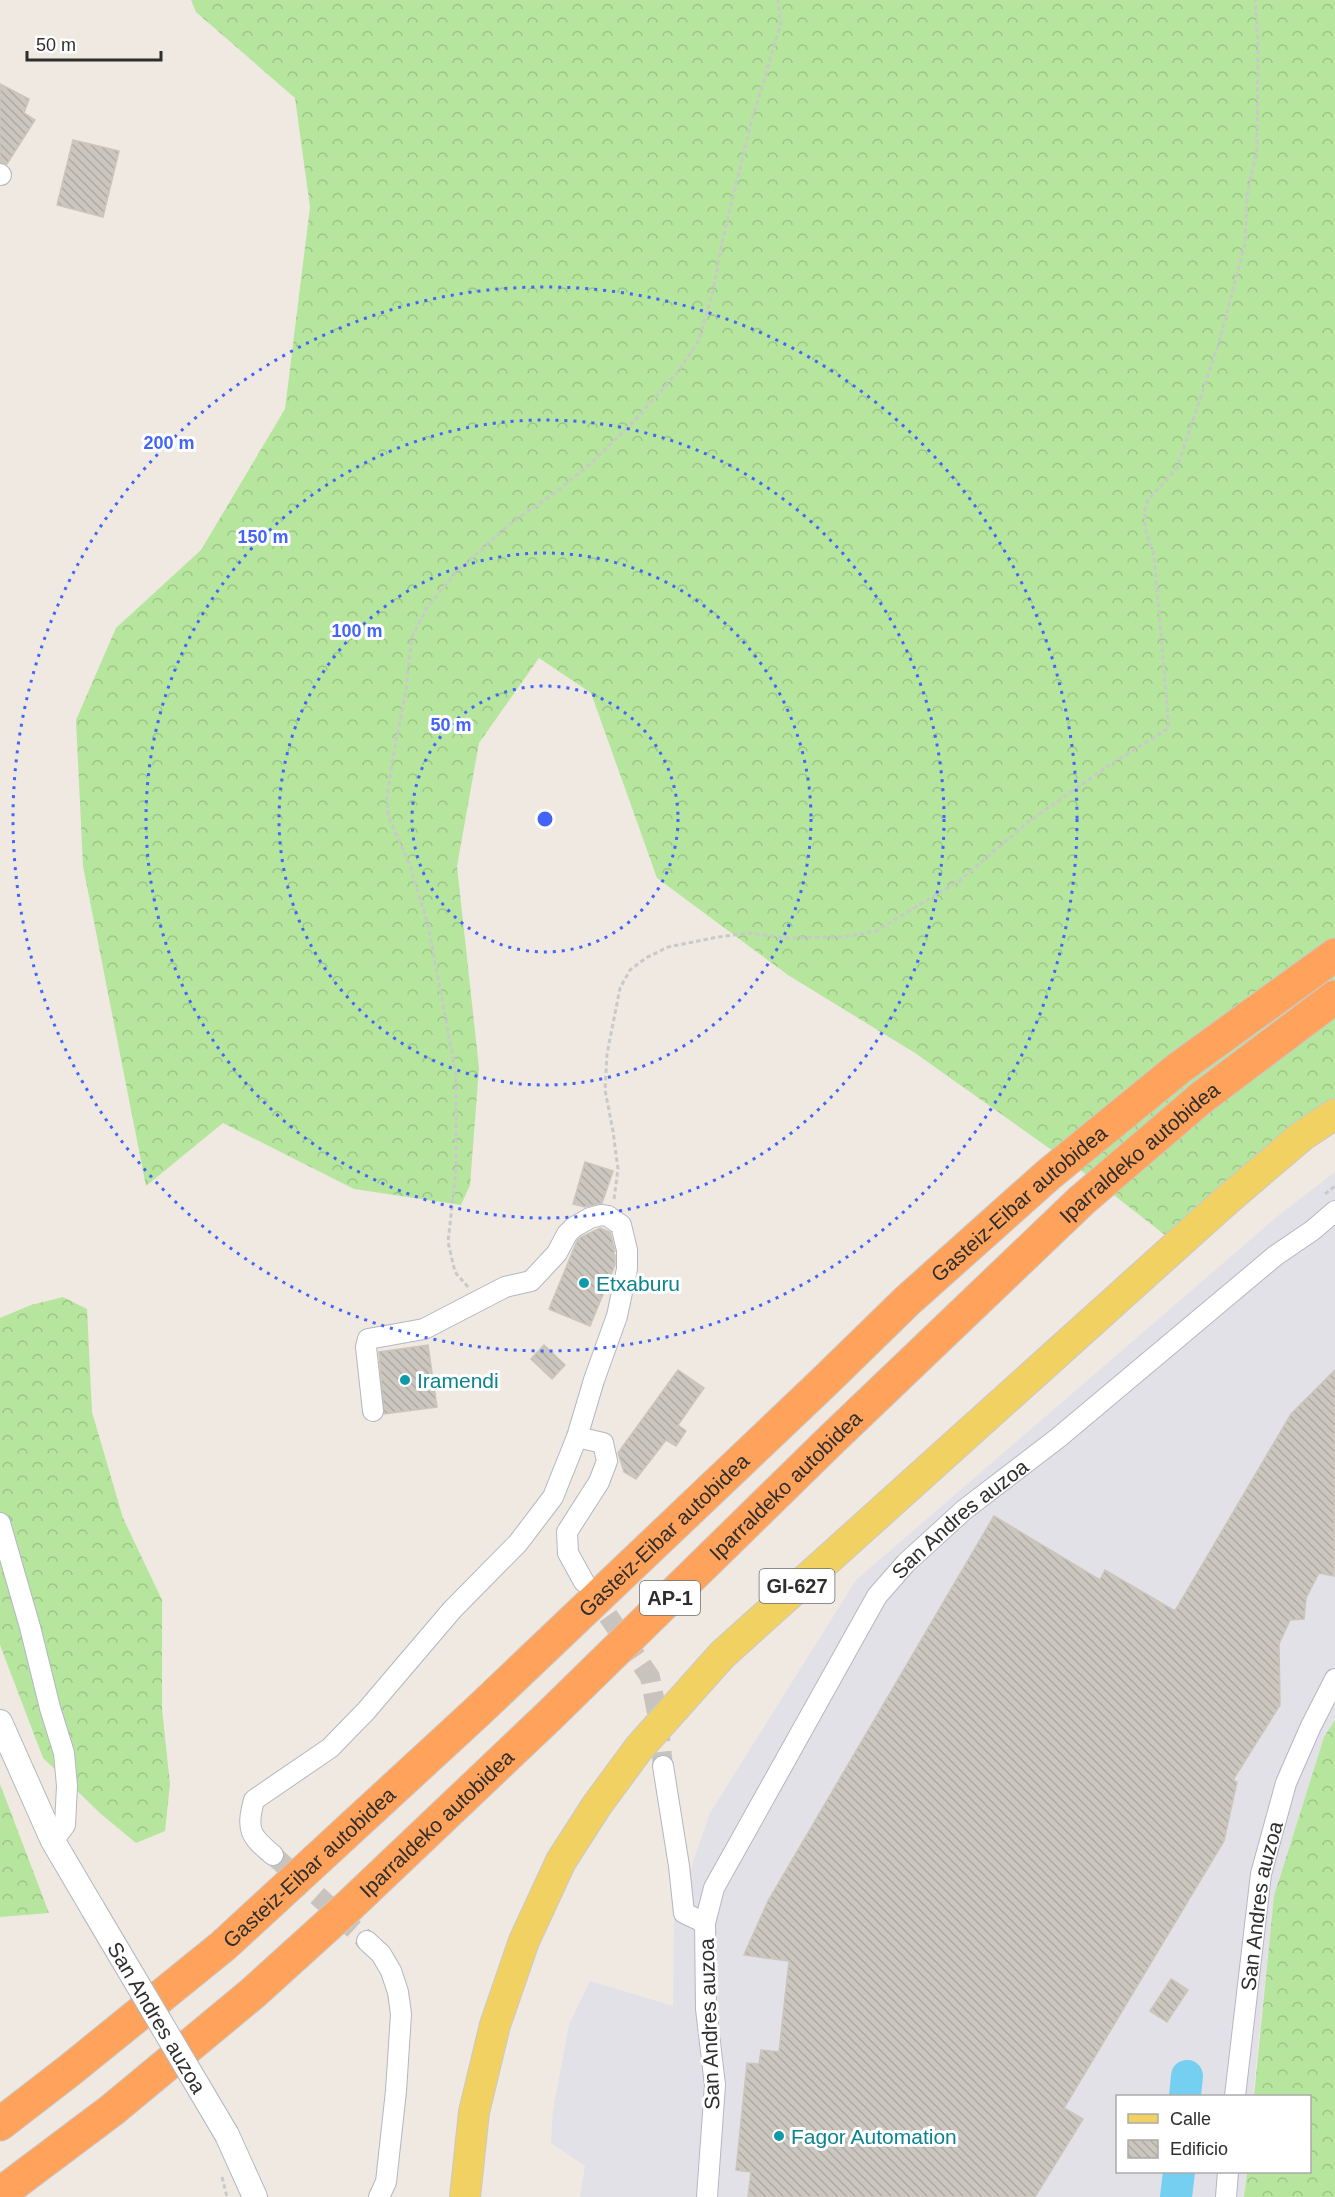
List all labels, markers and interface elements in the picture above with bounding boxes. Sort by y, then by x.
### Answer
scale bar [27,24,160,62]
text: 50 m [36,35,76,55]
text: 200 m [143,433,195,453]
text: 150 m [237,527,289,547]
text: 100 m [331,621,383,641]
text: 50 m [430,715,472,735]
centre of rings [535,809,555,829]
street label: Iparraldeko autobidea [1054,1077,1224,1227]
street label: Gasteiz-Eibar autobidea [926,1120,1111,1286]
place label: Etxaburu [596,1272,680,1295]
marker: Etxaburu [577,1276,591,1290]
place label: Iramendi [417,1369,499,1392]
marker: Iramendi [398,1373,412,1387]
street label: Iparraldeko autobidea [704,1406,866,1564]
street label: Gasteiz-Eibar autobidea [574,1448,753,1621]
street label: San Andres auzoa [887,1454,1032,1583]
road number: GI-627 [760,1569,834,1603]
road number: AP-1 [640,1581,700,1615]
street label: Iparraldeko autobidea [355,1745,518,1902]
street label: Gasteiz-Eibar autobidea [218,1782,400,1952]
street label: San Andres auzoa [1236,1818,1287,1992]
street label: San Andres auzoa [104,1938,211,2097]
street label: San Andres auzoa [695,1938,723,2110]
legend [1116,2095,1311,2173]
text: Calle [1170,2109,1211,2129]
place label: Fagor Automation [791,2125,957,2148]
marker: Fagor Automation [772,2129,786,2143]
text: Edificio [1170,2139,1228,2159]

